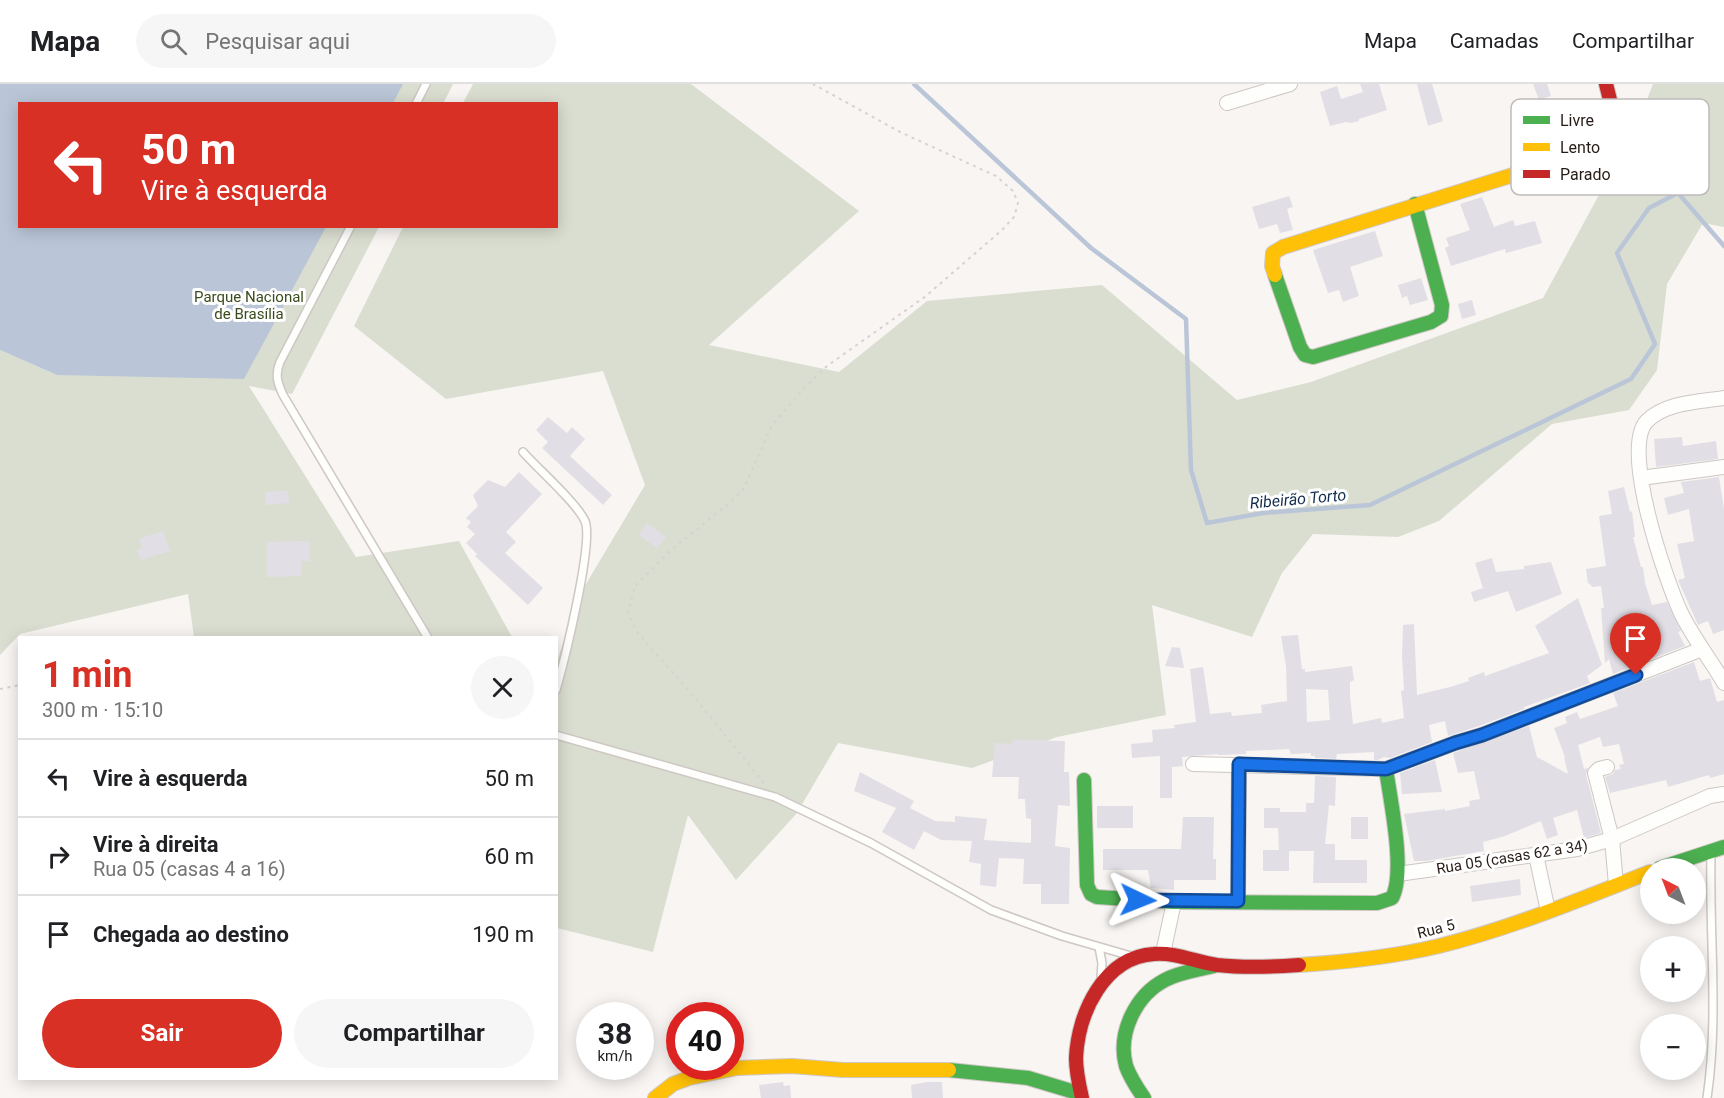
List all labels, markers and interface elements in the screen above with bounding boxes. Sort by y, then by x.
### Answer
search box [136,14,556,68]
text: Mapa [30,25,100,58]
icon: search [157,25,190,58]
text: Pesquisar aqui [205,29,350,54]
text: Mapa [1364,29,1417,53]
text: Camadas [1450,29,1539,53]
text: Compartilhar [1572,29,1694,53]
legend [1511,99,1709,195]
text: Livre [1560,111,1594,130]
text: 50 m [141,125,236,174]
icon: left [42,126,120,204]
text: Lento [1560,138,1600,157]
text: Parado [1560,165,1611,184]
text: Vire à esquerda [141,175,328,207]
park label: Parque Nacional de Brasília [194,288,304,323]
water label: Ribeirão Torto [1249,485,1347,513]
pin [1610,613,1661,675]
icon: arrive [1619,622,1652,655]
text: 1 min [42,654,133,696]
button: close [471,656,534,719]
text: 300 m · 15:10 [42,698,163,722]
icon: left [42,762,75,795]
text: Vire à esquerda [93,766,247,791]
text: 50 m [485,766,534,791]
text: Vire à direita [93,832,219,857]
street label: Rua 05 (casas 62 a 34) [1435,836,1589,878]
icon: right [42,840,75,873]
text: 60 m [485,844,534,869]
text: Rua 05 (casas 4 a 16) [93,857,286,881]
north arrow [1640,858,1706,924]
map controls [1640,858,1706,1080]
position arrow [1106,868,1170,932]
street label: Rua 5 [1415,916,1457,942]
icon: arrive [42,918,75,951]
text: Chegada ao destino [93,922,289,947]
text: 190 m [472,922,534,947]
button: + [1640,936,1706,1002]
button: Sair [42,999,282,1068]
button: Compartilhar [294,999,534,1068]
speed limit sign: 40 [666,1002,744,1080]
button: − [1640,1014,1706,1080]
text: 38 [598,1016,632,1051]
text: km/h [597,1047,633,1065]

